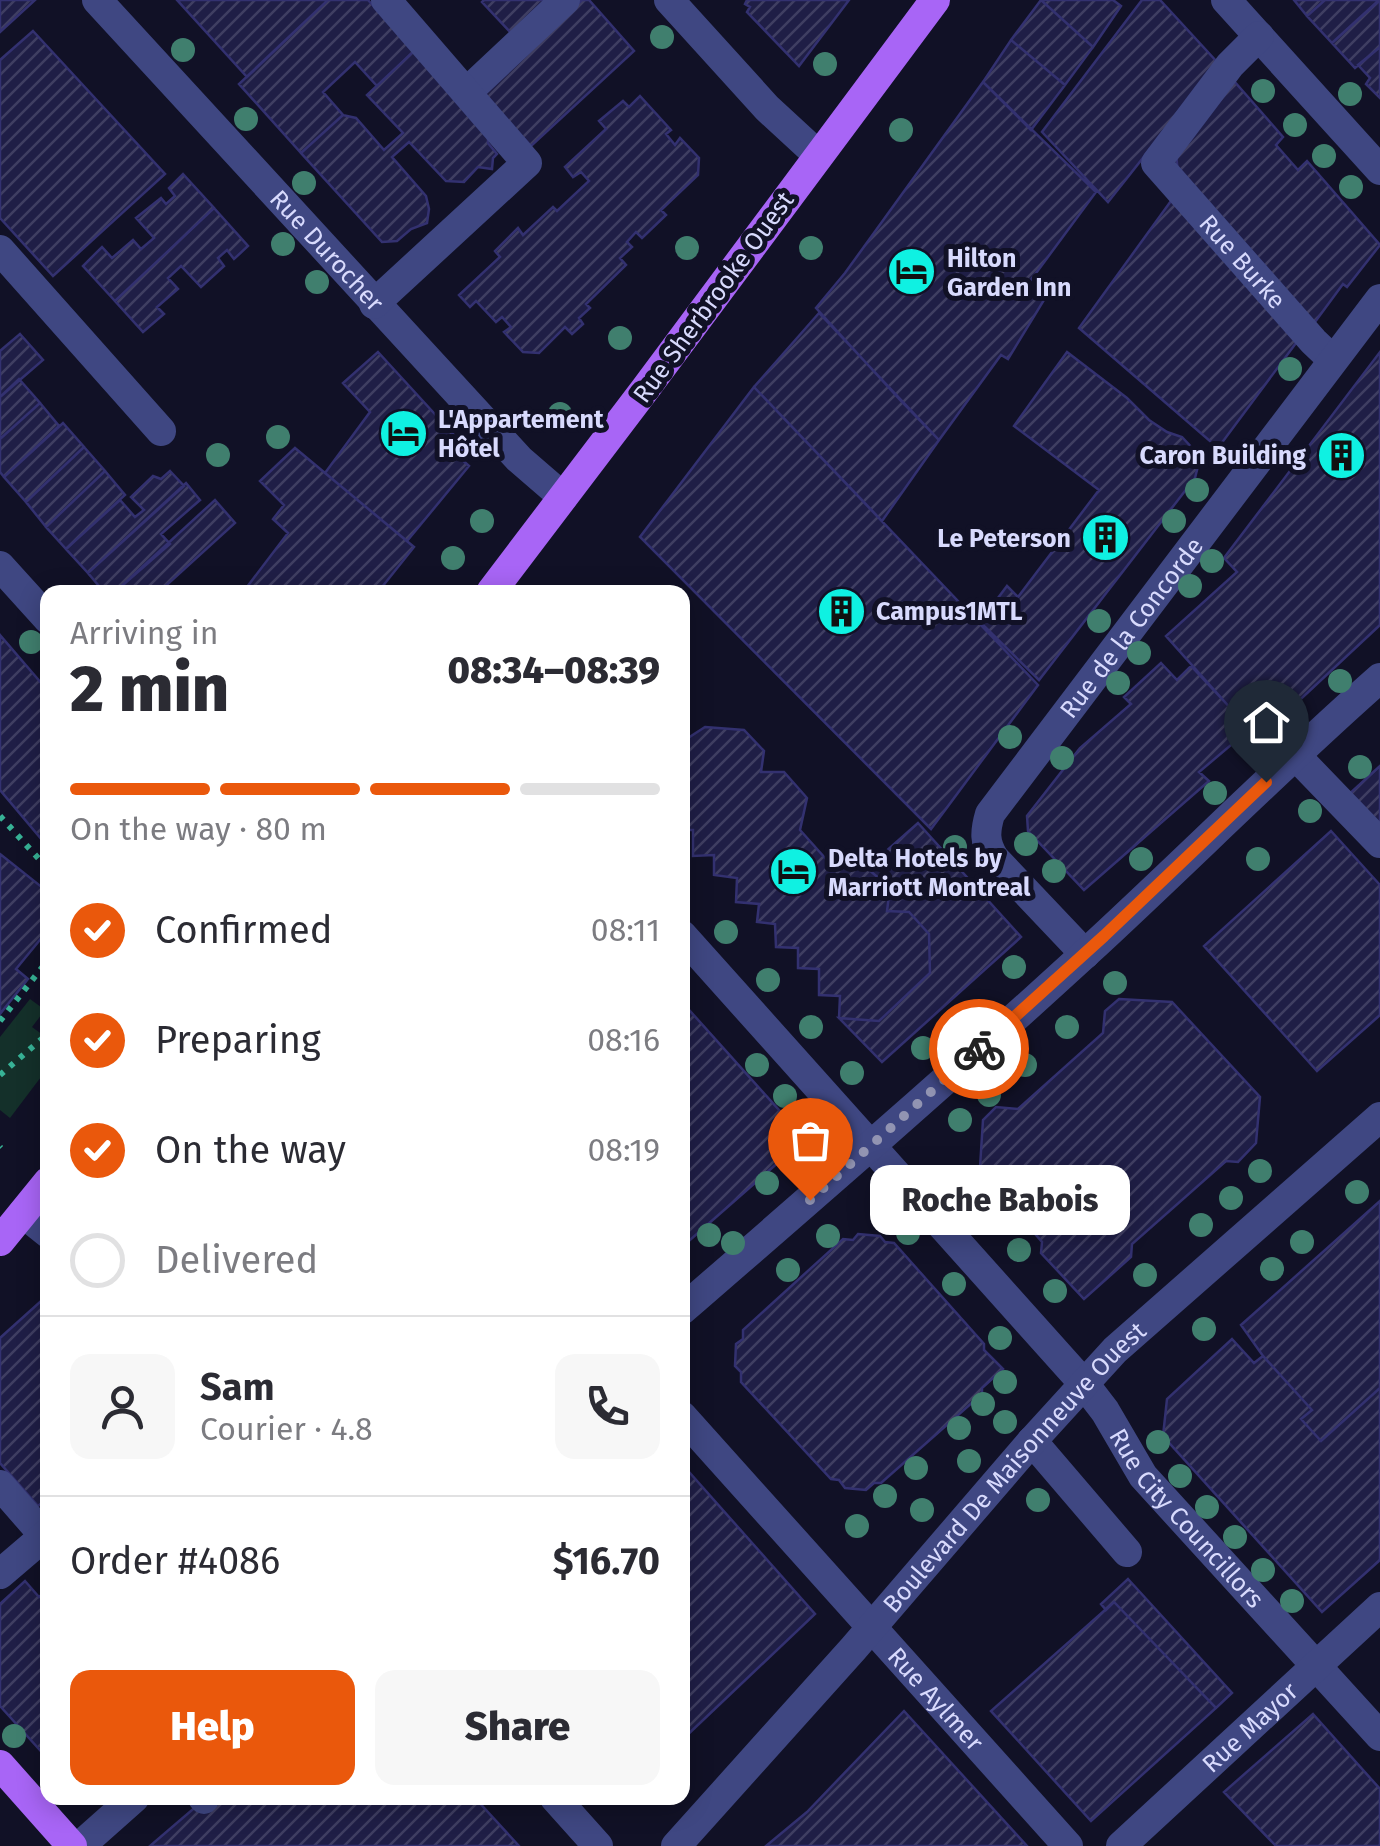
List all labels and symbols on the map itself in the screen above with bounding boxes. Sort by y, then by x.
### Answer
street label: Rue Durocher [263,184,390,318]
street label: Rue Sherbrooke Ouest [627,185,801,409]
street label: Rue Burke [1193,209,1292,315]
place label: Hilton Garden Inn [947,244,1071,303]
hotel icon: Hilton Garden Inn [886,246,938,298]
place label: L'Appartement Hôtel [438,405,604,464]
hotel icon: L'Appartement Hôtel [377,407,429,459]
building icon: Caron Building [1315,429,1367,481]
place label: Caron Building [1140,441,1306,471]
building icon: Le Peterson [1080,512,1132,564]
place label: Le Peterson [937,524,1071,554]
street label: Rue de la Concorde [1054,532,1210,725]
building icon: Campus1MTL [815,585,867,637]
place label: Campus1MTL [876,597,1023,627]
pin [1224,680,1309,783]
place label: Delta Hotels by Marriott Montreal [828,844,1031,903]
hotel icon: Delta Hotels by Marriott Montreal [767,846,819,898]
courier [929,999,1029,1099]
pin [768,1098,853,1201]
callout: Roche Babois [870,1165,1130,1235]
street label: Boulevard De Maisonneuve Ouest [877,1315,1153,1619]
street label: Rue City Councillors [1103,1423,1270,1614]
street label: Rue Aylmer [881,1642,989,1758]
street label: Rue Mayor [1196,1676,1304,1779]

